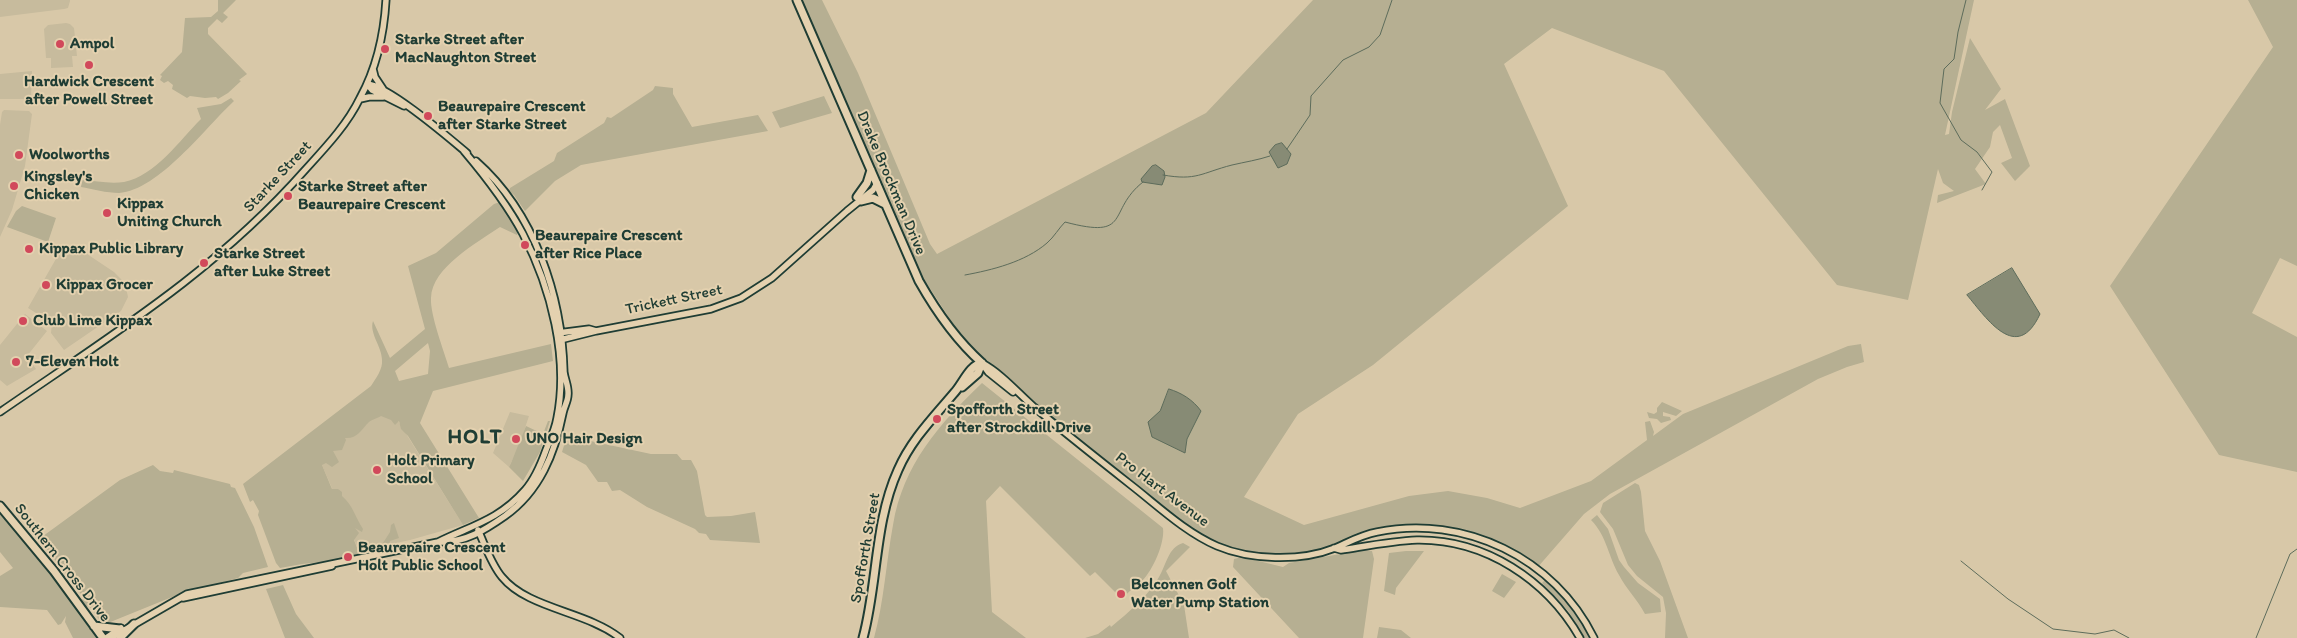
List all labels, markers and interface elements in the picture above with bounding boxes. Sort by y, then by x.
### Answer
place label: Starke Street after MacNaughton Street [395,30,536,68]
place label: Ampol [70,34,114,54]
marker: Ampol [54,38,66,50]
marker: Starke Street after MacNaughton Street [379,43,391,55]
marker: Hardwick Crescent after Powell Street [83,59,95,71]
place label: Hardwick Crescent after Powell Street [24,72,154,110]
place label: Beaurepaire Crescent after Starke Street [438,97,586,135]
street label: Drake Brockman Drive [852,108,930,258]
marker: Beaurepaire Crescent after Starke Street [422,110,434,122]
street label: Starke Street [240,137,316,217]
place label: Woolworths [29,145,110,165]
marker: Woolworths [13,149,25,161]
place label: Kingsley's Chicken [24,167,93,205]
place label: Starke Street after Beaurepaire Crescent [298,177,446,215]
marker: Kingsley's Chicken [8,180,20,192]
marker: Starke Street after Beaurepaire Crescent [282,190,294,202]
place label: Kippax Uniting Church [117,194,222,232]
marker: Kippax Uniting Church [101,207,113,219]
place label: Beaurepaire Crescent after Rice Place [535,226,683,264]
place label: Kippax Public Library [39,239,183,259]
marker: Beaurepaire Crescent after Rice Place [519,239,531,251]
marker: Kippax Public Library [23,243,35,255]
place label: Starke Street after Luke Street [214,244,330,282]
marker: Starke Street after Luke Street [198,257,210,269]
place label: Kippax Grocer [56,275,153,295]
marker: Kippax Grocer [40,279,52,291]
street label: Trickett Street [624,280,724,320]
place label: Club Lime Kippax [33,311,152,331]
marker: Club Lime Kippax [17,315,29,327]
place label: 7-Eleven Holt [26,352,119,372]
marker: 7-Eleven Holt [10,356,22,368]
place label: Spofforth Street after Strockdill Drive [947,400,1091,438]
marker: Spofforth Street after Strockdill Drive [931,413,943,425]
district label: HOLT [446,425,504,451]
place label: UNO Hair Design [526,429,643,449]
marker: UNO Hair Design [510,433,522,445]
street label: Pro Hart Avenue [1111,448,1213,532]
place label: Holt Primary School [387,451,475,489]
marker: Holt Primary School [371,464,383,476]
street label: Spofforth Street [847,491,885,605]
street label: Southern Cross Drive [10,500,114,626]
place label: Beaurepaire Crescent Holt Public School [358,538,506,576]
marker: Beaurepaire Crescent Holt Public School [342,551,354,563]
place label: Belconnen Golf Water Pump Station [1131,575,1269,613]
marker: Belconnen Golf Water Pump Station [1115,588,1127,600]

